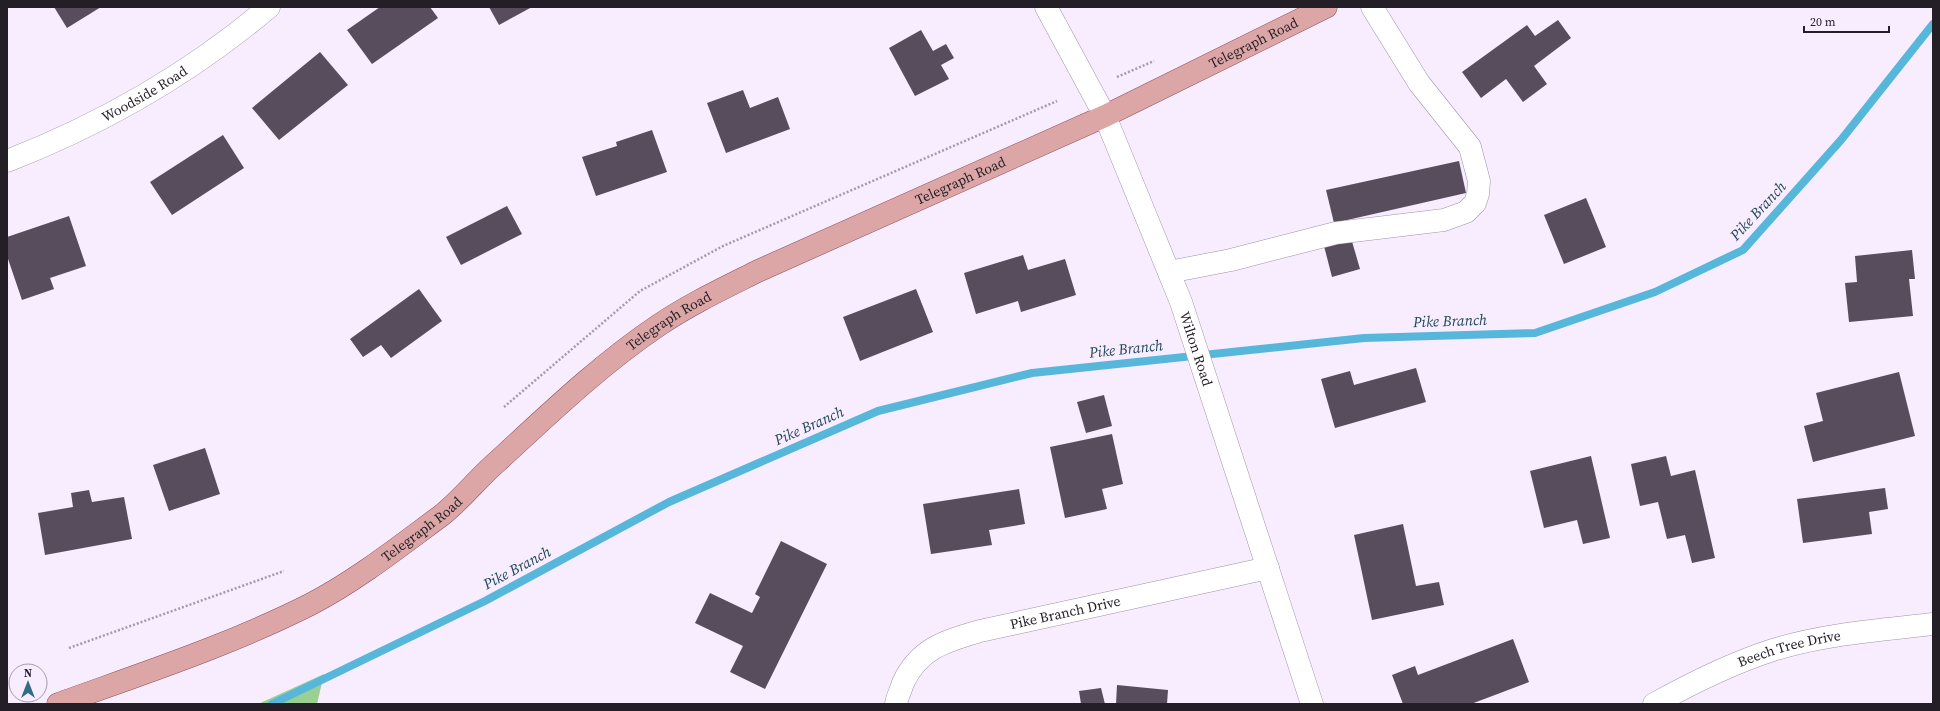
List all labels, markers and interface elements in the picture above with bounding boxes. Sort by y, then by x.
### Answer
scale bar [1804,8,1889,34]
street label: Telegraph Road [1205,12,1302,73]
text: 20 m [1810,14,1836,30]
street label: Woodside Road [98,61,191,127]
street label: Telegraph Road [912,152,1009,210]
water label: Pike Branch [1724,176,1791,246]
street label: Telegraph Road [622,286,715,355]
street label: Wilton Road [1175,309,1218,389]
water label: Pike Branch [1412,309,1487,332]
water label: Pike Branch [1087,334,1164,363]
water label: Pike Branch [770,401,847,451]
street label: Telegraph Road [377,492,467,567]
water label: Pike Branch [478,541,554,595]
street label: Pike Branch Drive [1008,591,1122,634]
street label: Beech Tree Drive [1734,625,1842,672]
north arrow [8,663,48,703]
text: N [24,666,32,681]

